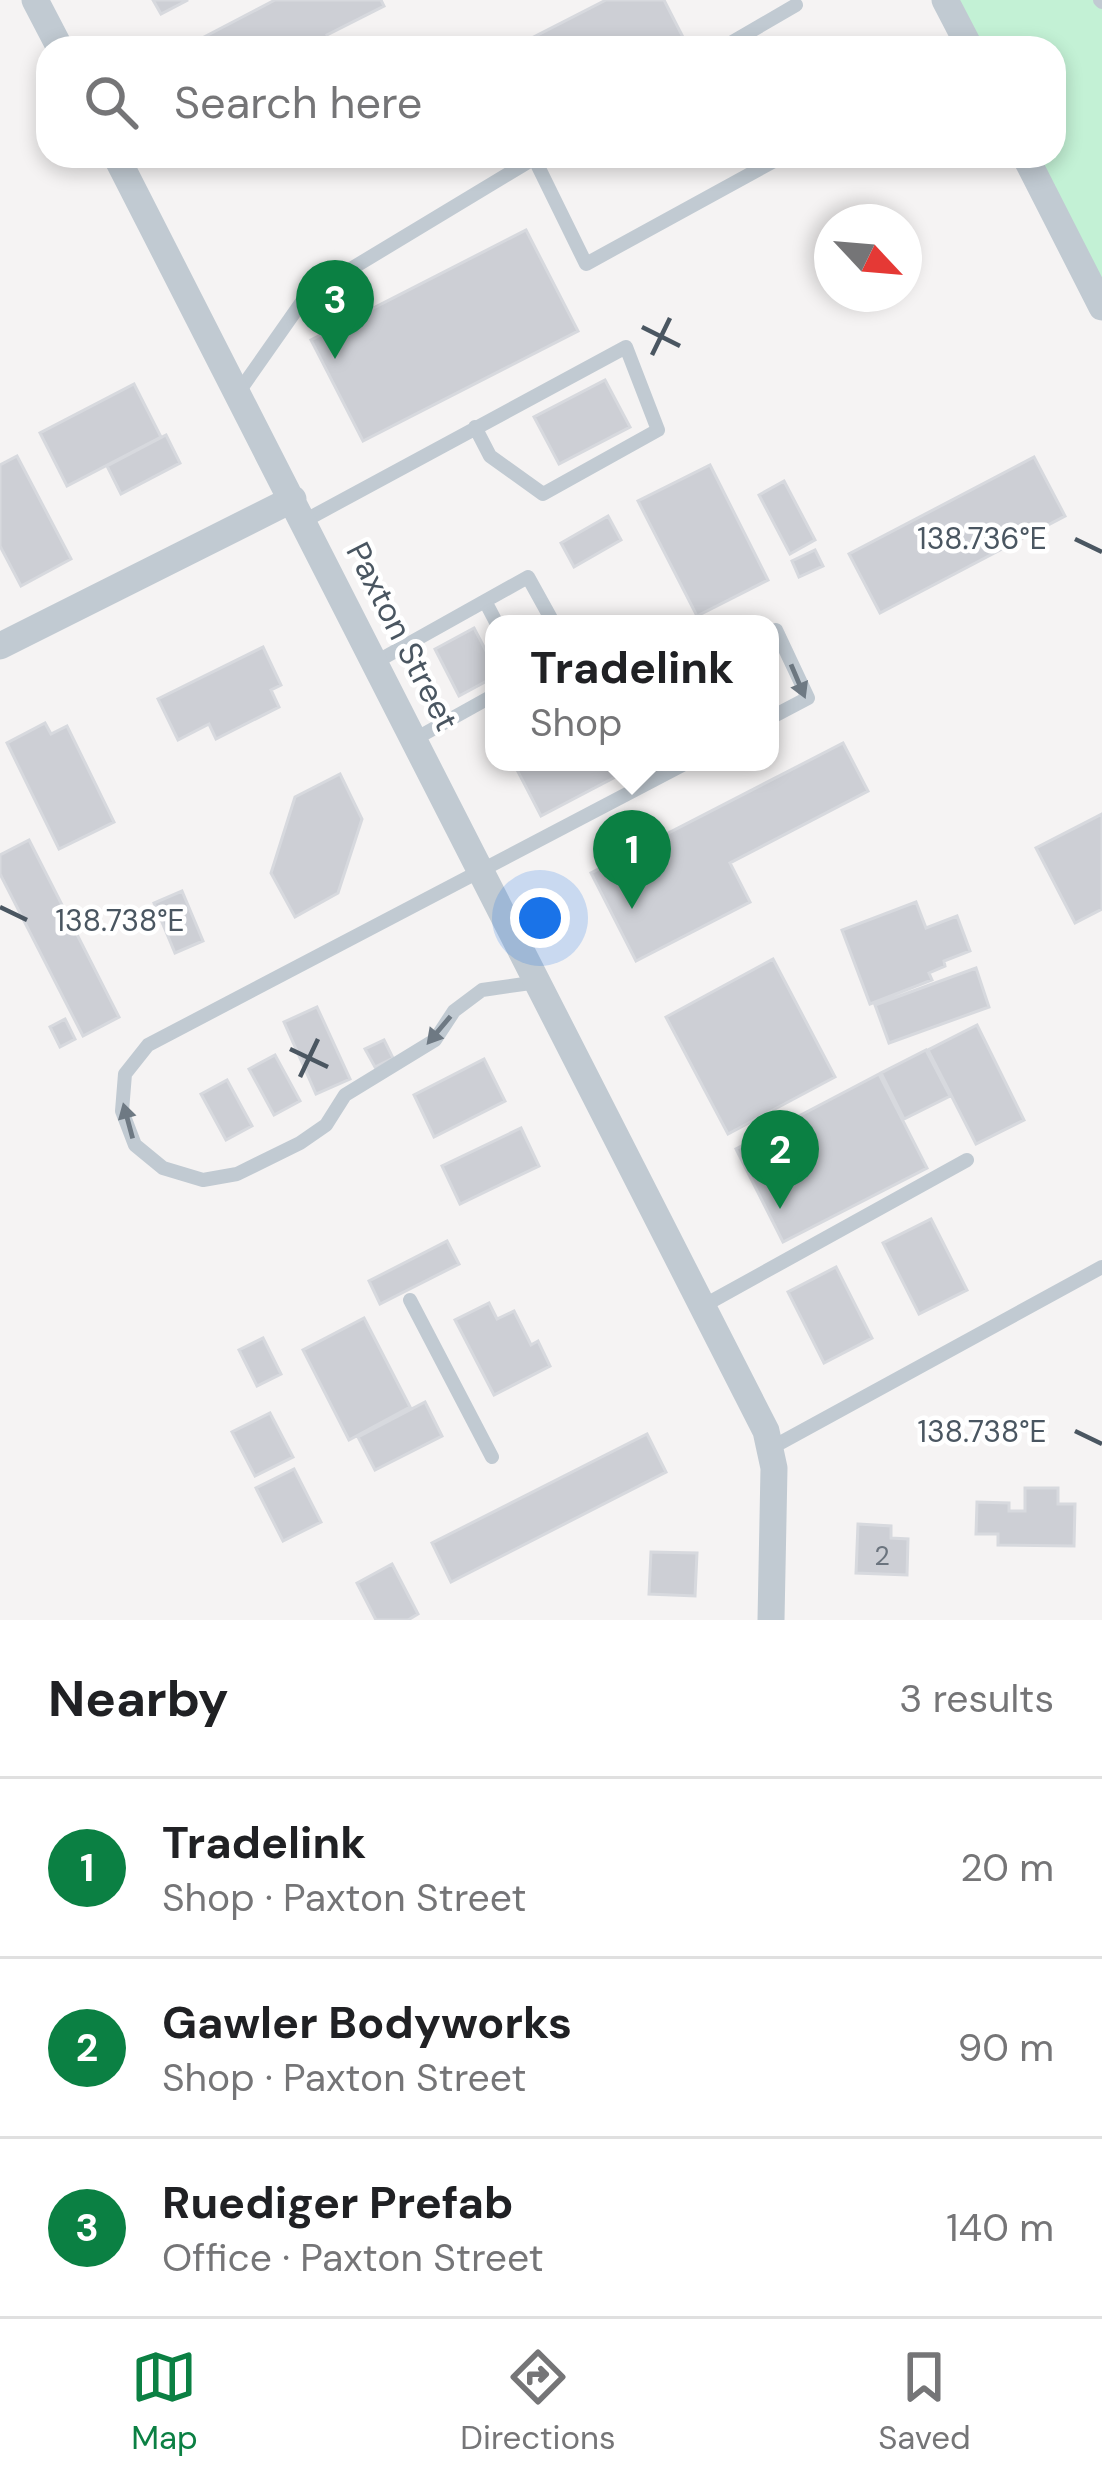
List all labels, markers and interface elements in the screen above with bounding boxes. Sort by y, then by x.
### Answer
search box [36,36,1066,168]
icon: search [78,69,144,135]
text: Search here [174,73,422,132]
north arrow [814,204,922,312]
pin: 3 [296,260,374,359]
text: 138.736°E [917,519,1047,558]
street label: Paxton Street [337,535,468,738]
popup [485,615,779,771]
text: Tradelink [530,638,734,697]
one-way arrow [789,663,809,699]
text: Shop [530,697,622,748]
pin: 1 [593,810,671,909]
your location [510,888,570,948]
text: 138.738°E [56,901,184,940]
one-way arrow [427,1014,452,1045]
one-way arrow [118,1103,137,1140]
pin: 2 [741,1110,819,1209]
text: 138.738°E [918,1412,1046,1451]
house number: 2 [874,1538,890,1573]
text: Nearby [48,1665,229,1732]
text: 3 results [899,1673,1054,1724]
text: Tradelink [162,1813,366,1872]
text: 1 [80,1842,94,1893]
text: 20 m [960,1842,1054,1893]
text: Shop · Paxton Street [162,1872,527,1923]
text: Gawler Bodyworks [162,1993,572,2052]
text: 2 [76,2022,98,2073]
text: 90 m [958,2022,1054,2073]
text: Shop · Paxton Street [162,2052,527,2103]
text: Ruediger Prefab [162,2173,513,2232]
text: 3 [75,2202,99,2253]
text: 140 m [946,2202,1054,2253]
text: Office · Paxton Street [162,2232,544,2283]
tab: Map [131,2344,198,2459]
tab: Directions [460,2344,616,2459]
tab: Saved [878,2344,971,2459]

